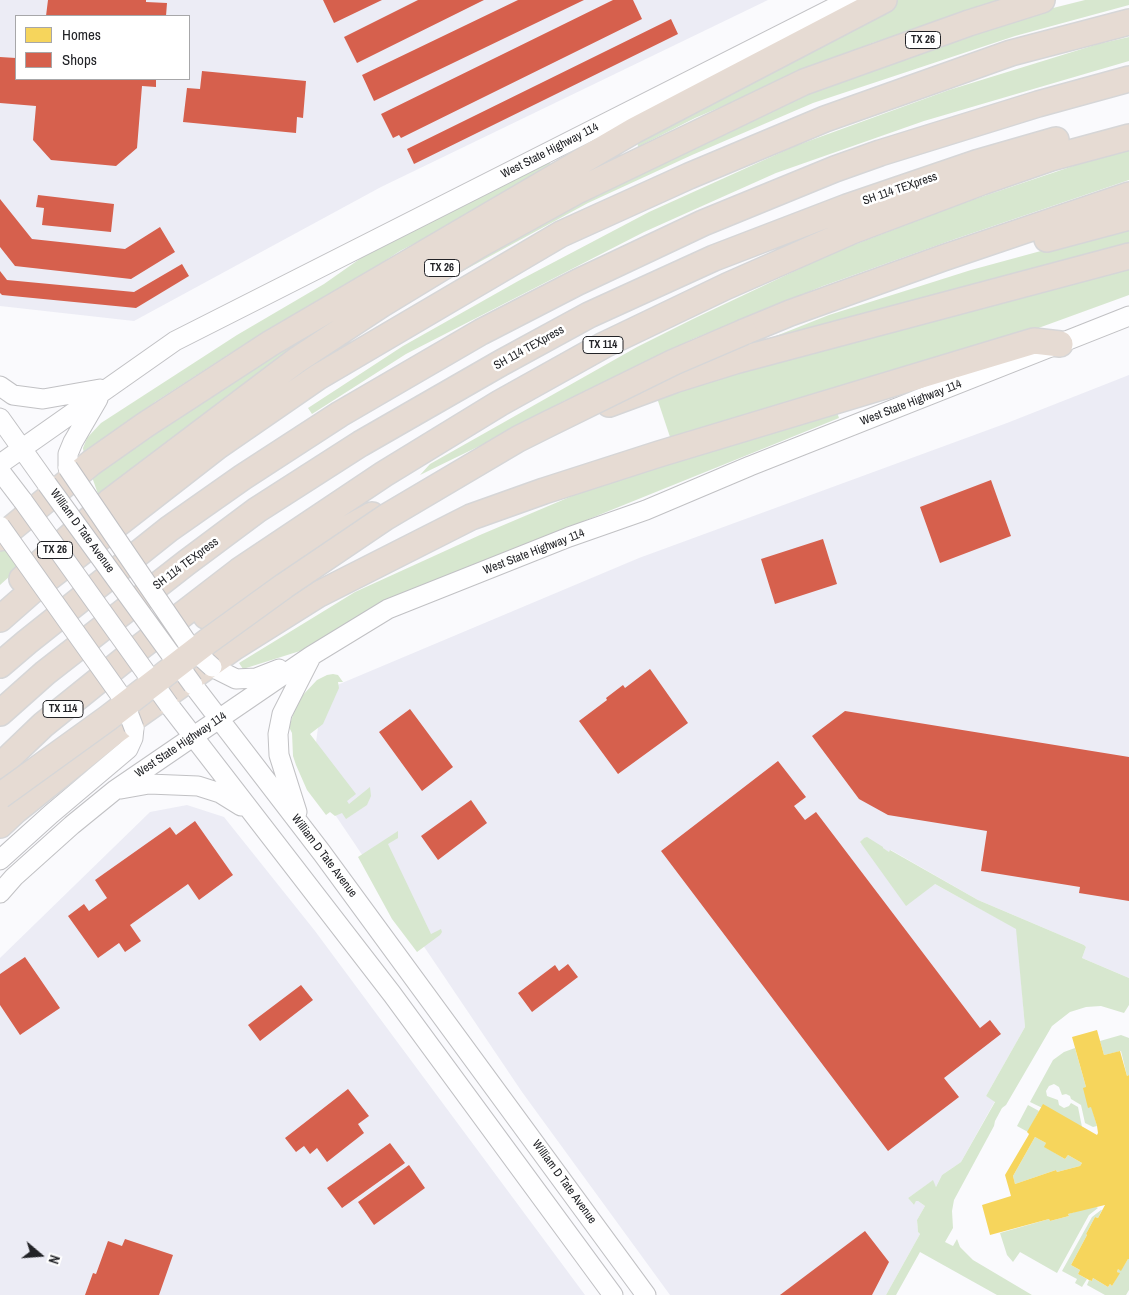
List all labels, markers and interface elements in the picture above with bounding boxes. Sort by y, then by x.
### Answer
legend [15,15,190,80]
text: Homes [62,24,101,45]
road number: TX 26 [906,32,940,48]
text: Shops [62,49,97,70]
street label: West State Highway 114 [499,120,601,182]
street label: SH 114 TEXpress [861,169,939,209]
road number: TX 26 [424,260,460,276]
street label: SH 114 TEXpress [491,323,567,373]
road number: TX 114 [583,336,623,354]
street label: West State Highway 114 [858,377,964,429]
street label: William D Tate Avenue [47,486,117,576]
street label: West State Highway 114 [481,526,587,578]
street label: SH 114 TEXpress [151,535,221,593]
road number: TX 26 [38,542,72,558]
road number: TX 114 [43,701,83,718]
street label: West State Highway 114 [132,709,230,781]
street label: William D Tate Avenue [288,812,360,900]
street label: William D Tate Avenue [529,1137,599,1227]
north arrow [15,1230,65,1280]
text: N [44,1253,64,1266]

